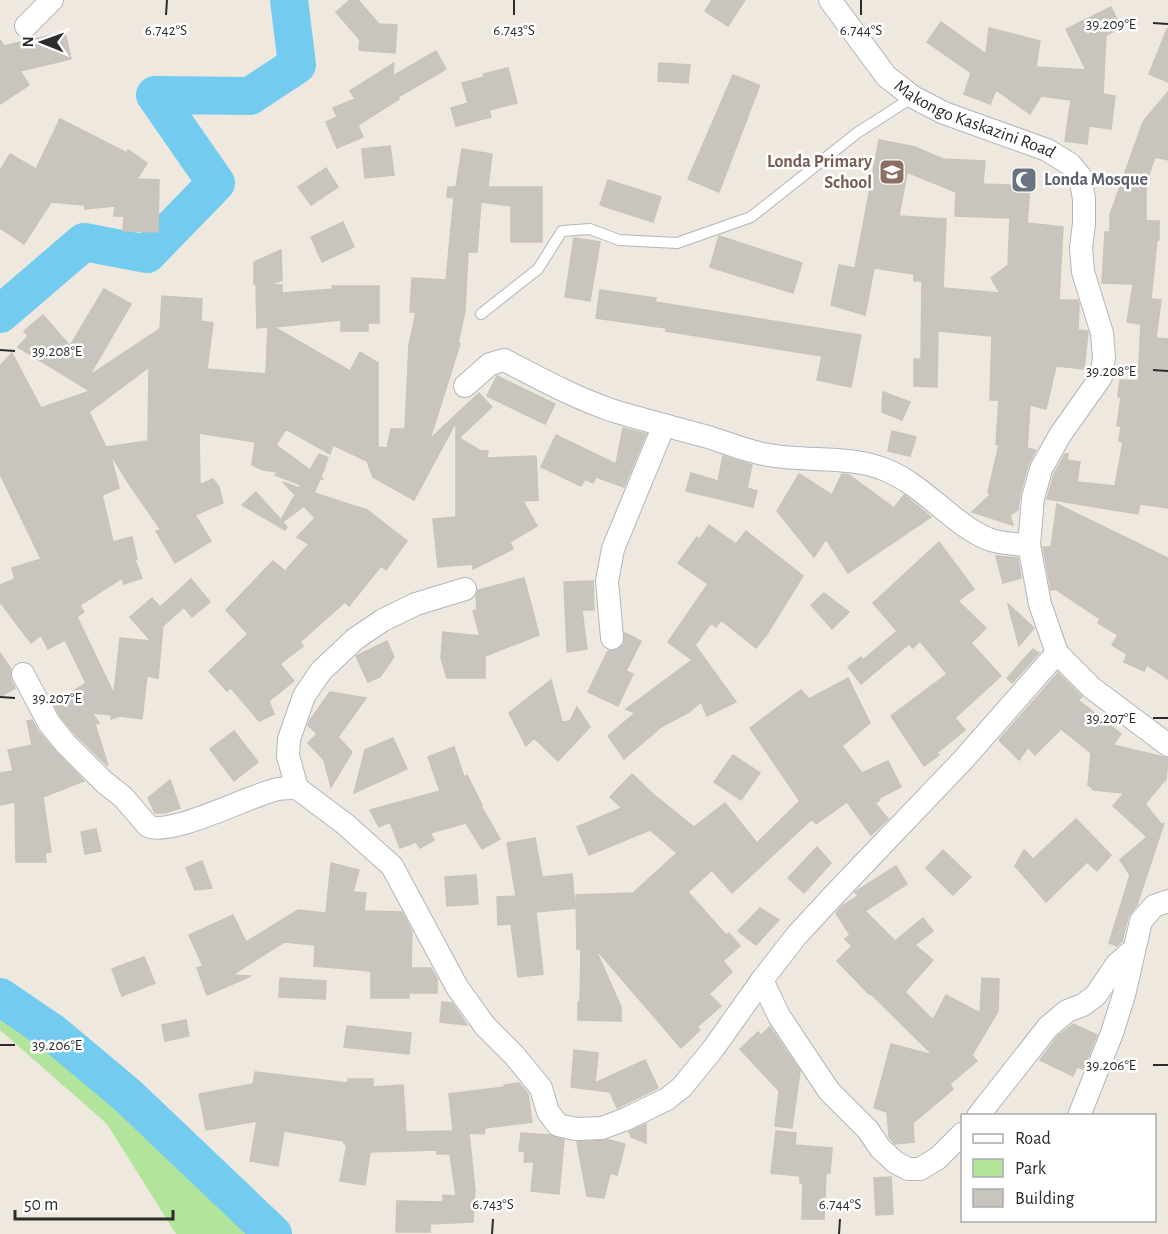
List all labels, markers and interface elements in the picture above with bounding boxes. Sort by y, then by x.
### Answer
north arrow [12,12,72,72]
text: 39.209°E [1086,17,1136,32]
text: 6.742°S [145,23,187,38]
text: 6.743°S [493,23,535,38]
text: 6.744°S [840,23,882,38]
text: N [20,36,36,47]
street label: Makongo Kaskazini Road [890,77,1059,162]
place label: Londa Primary School [767,153,873,192]
school or university icon: Londa Primary School [877,157,907,187]
mosque icon: Londa Mosque [1009,165,1039,195]
place label: Londa Mosque [1044,171,1148,189]
text: 39.208°E [32,344,82,359]
text: 39.208°E [1086,364,1136,379]
text: 39.207°E [32,691,82,706]
text: 39.207°E [1086,711,1136,726]
text: 39.206°E [32,1038,82,1053]
text: 39.206°E [1086,1058,1136,1073]
legend [961,1114,1156,1222]
text: Road [1015,1130,1051,1148]
text: Park [1015,1160,1047,1178]
scale bar [15,1183,172,1221]
text: Building [1015,1190,1075,1208]
text: 50 m [24,1196,58,1214]
text: 6.743°S [472,1197,514,1212]
text: 6.744°S [819,1197,861,1212]

